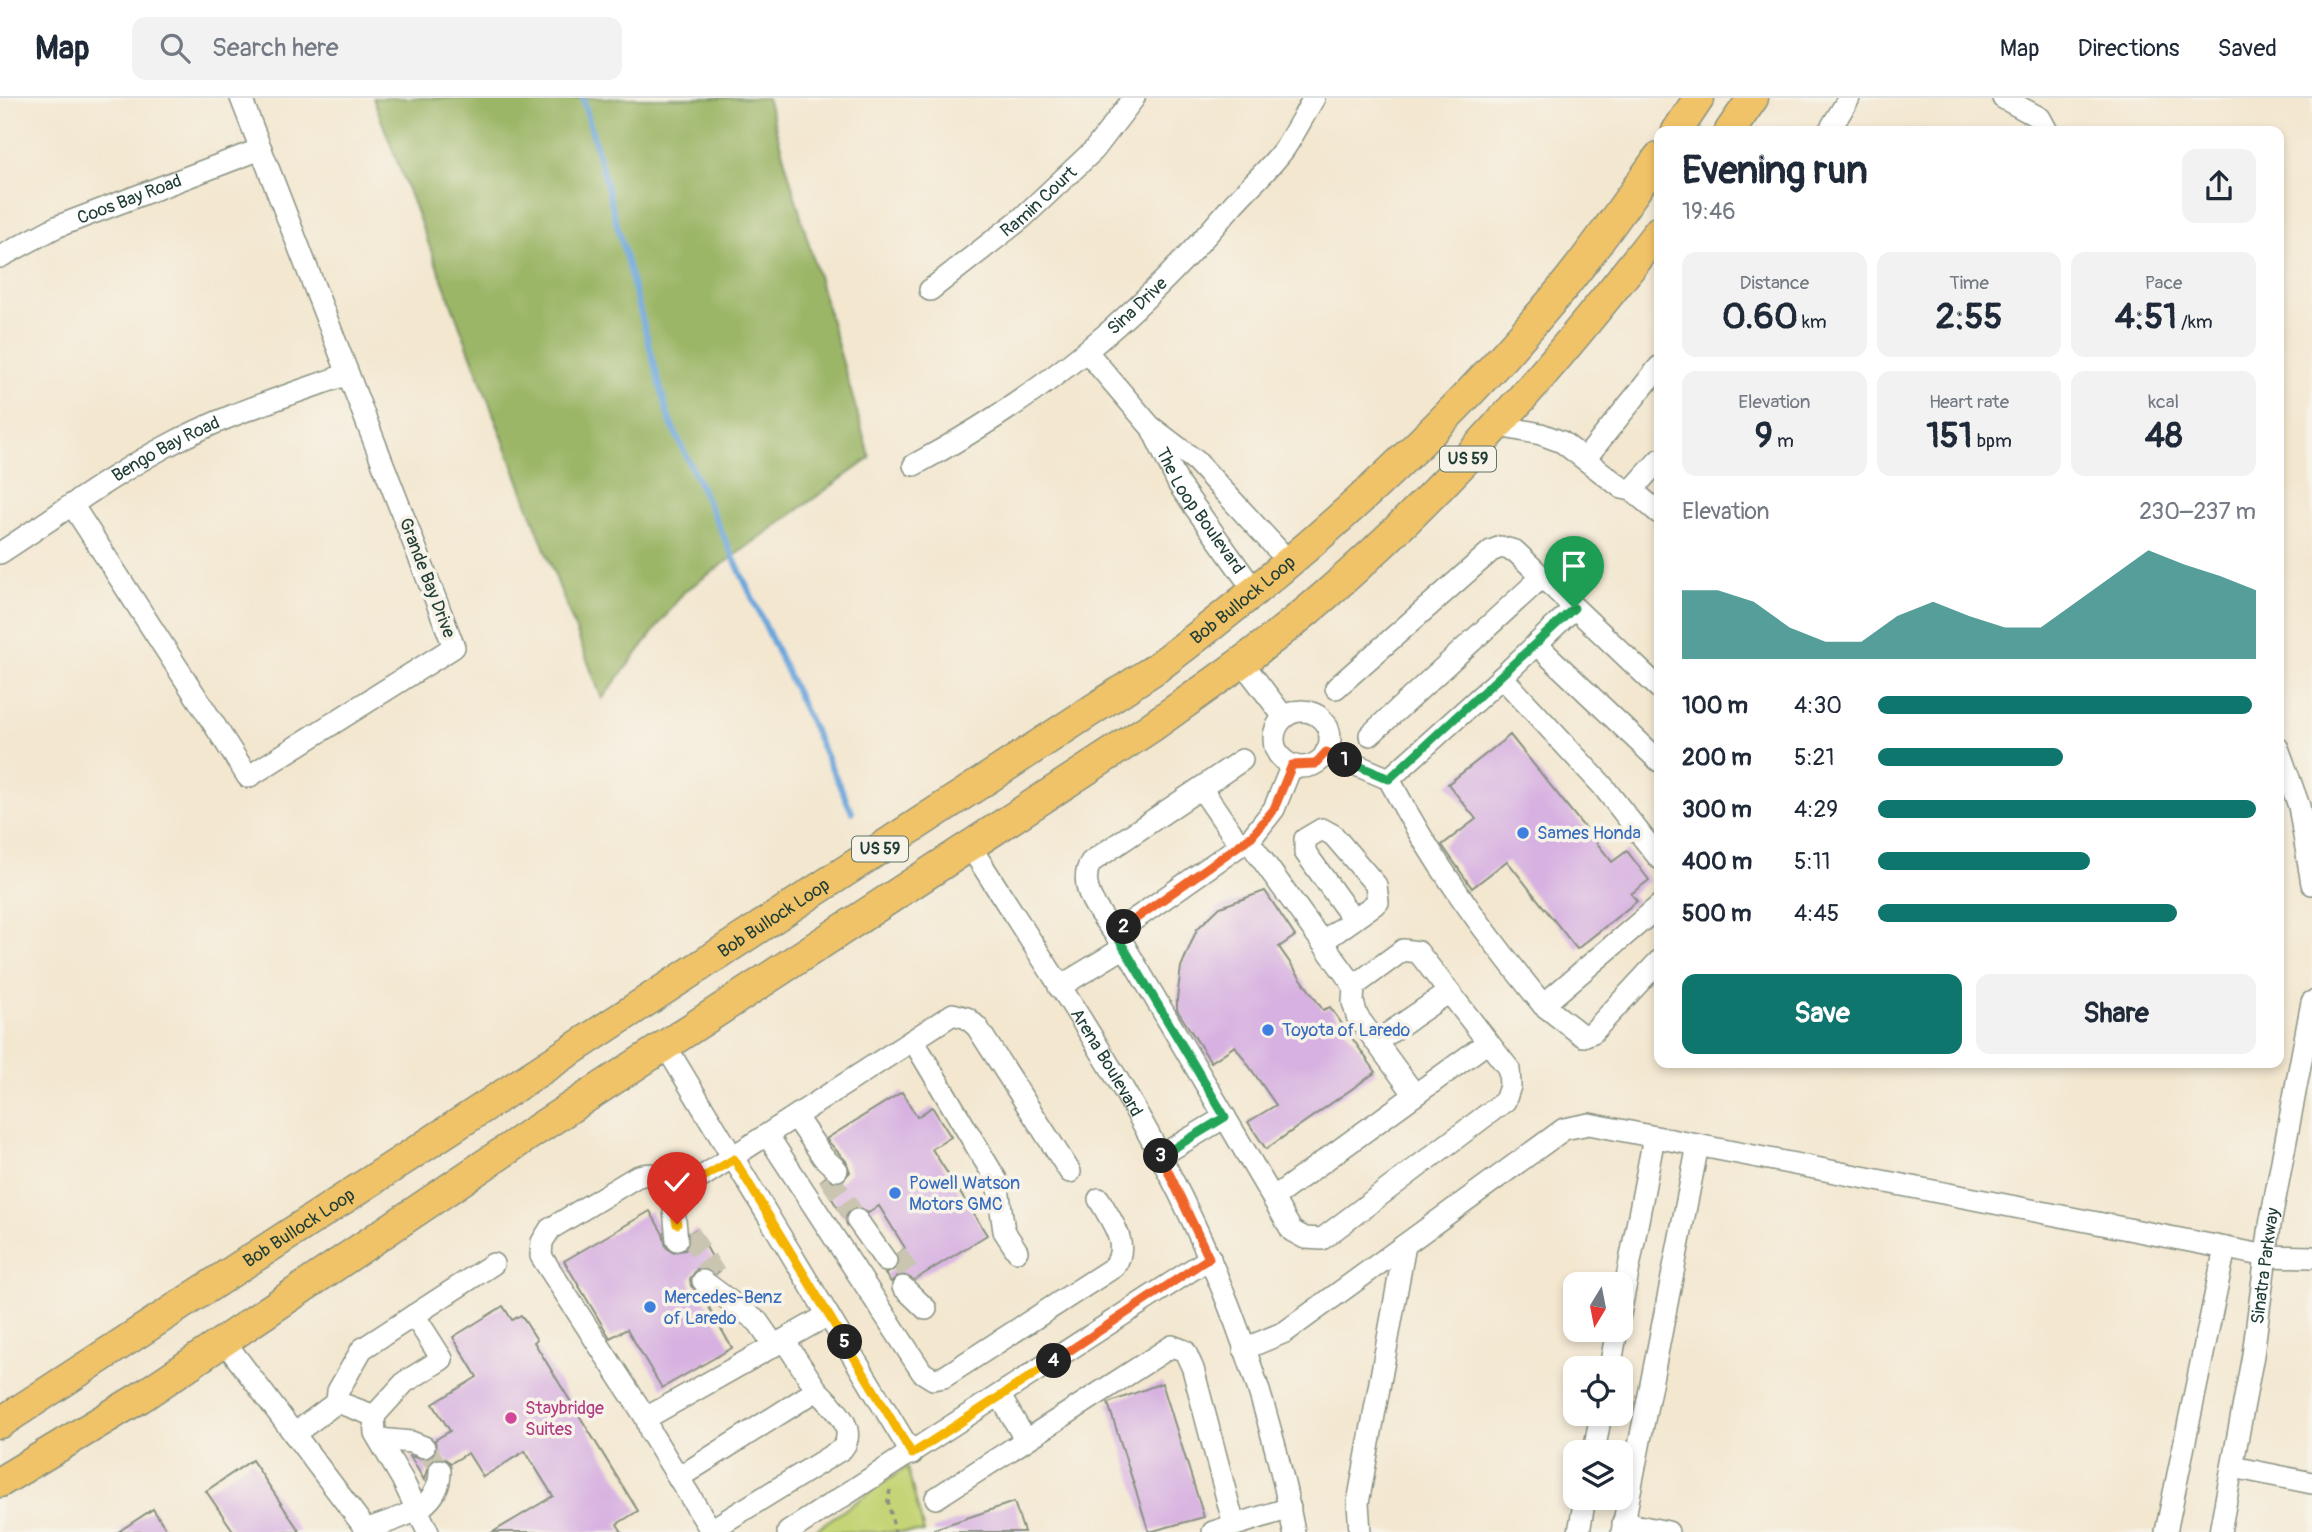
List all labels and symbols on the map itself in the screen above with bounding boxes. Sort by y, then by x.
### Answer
street label: Ramin Court [996,160,1082,242]
street label: Coos Bay Road [74,169,185,229]
street label: Sina Drive [1102,272,1172,340]
street label: Bengo Bay Road [107,411,223,487]
street label: The Loop Boulevard [1151,444,1250,578]
road number: US 59 [1440,446,1496,472]
street label: Grande Bay Drive [394,515,460,641]
pin [1544,536,1604,608]
street label: Bob Bullock Loop [1185,550,1300,649]
pin: 1 [1328,742,1362,778]
place label: Sames Honda [1537,822,1641,845]
marker: Sames Honda [1515,825,1531,841]
road number: US 59 [852,836,908,862]
street label: Bob Bullock Loop [713,873,834,963]
pin: 2 [1106,910,1142,944]
street label: Arena Boulevard [1065,1004,1148,1121]
place label: Toyota of Laredo [1282,1019,1411,1042]
marker: Toyota of Laredo [1260,1022,1276,1038]
pin: 3 [1144,1138,1178,1174]
pin [647,1152,707,1224]
place label: Powell Watson Motors GMC [909,1172,1020,1216]
street label: Bob Bullock Loop [239,1183,359,1273]
marker: Powell Watson Motors GMC [887,1185,903,1201]
street label: Sinatra Parkway [2246,1205,2285,1325]
north arrow [1563,1272,1633,1342]
place label: Mercedes-Benz of Laredo [664,1286,782,1330]
marker: Mercedes-Benz of Laredo [642,1299,658,1315]
pin: 5 [828,1324,862,1360]
pin: 4 [1036,1344,1072,1378]
place label: Staybridge Suites [525,1397,604,1441]
marker: Staybridge Suites [503,1410,519,1426]

